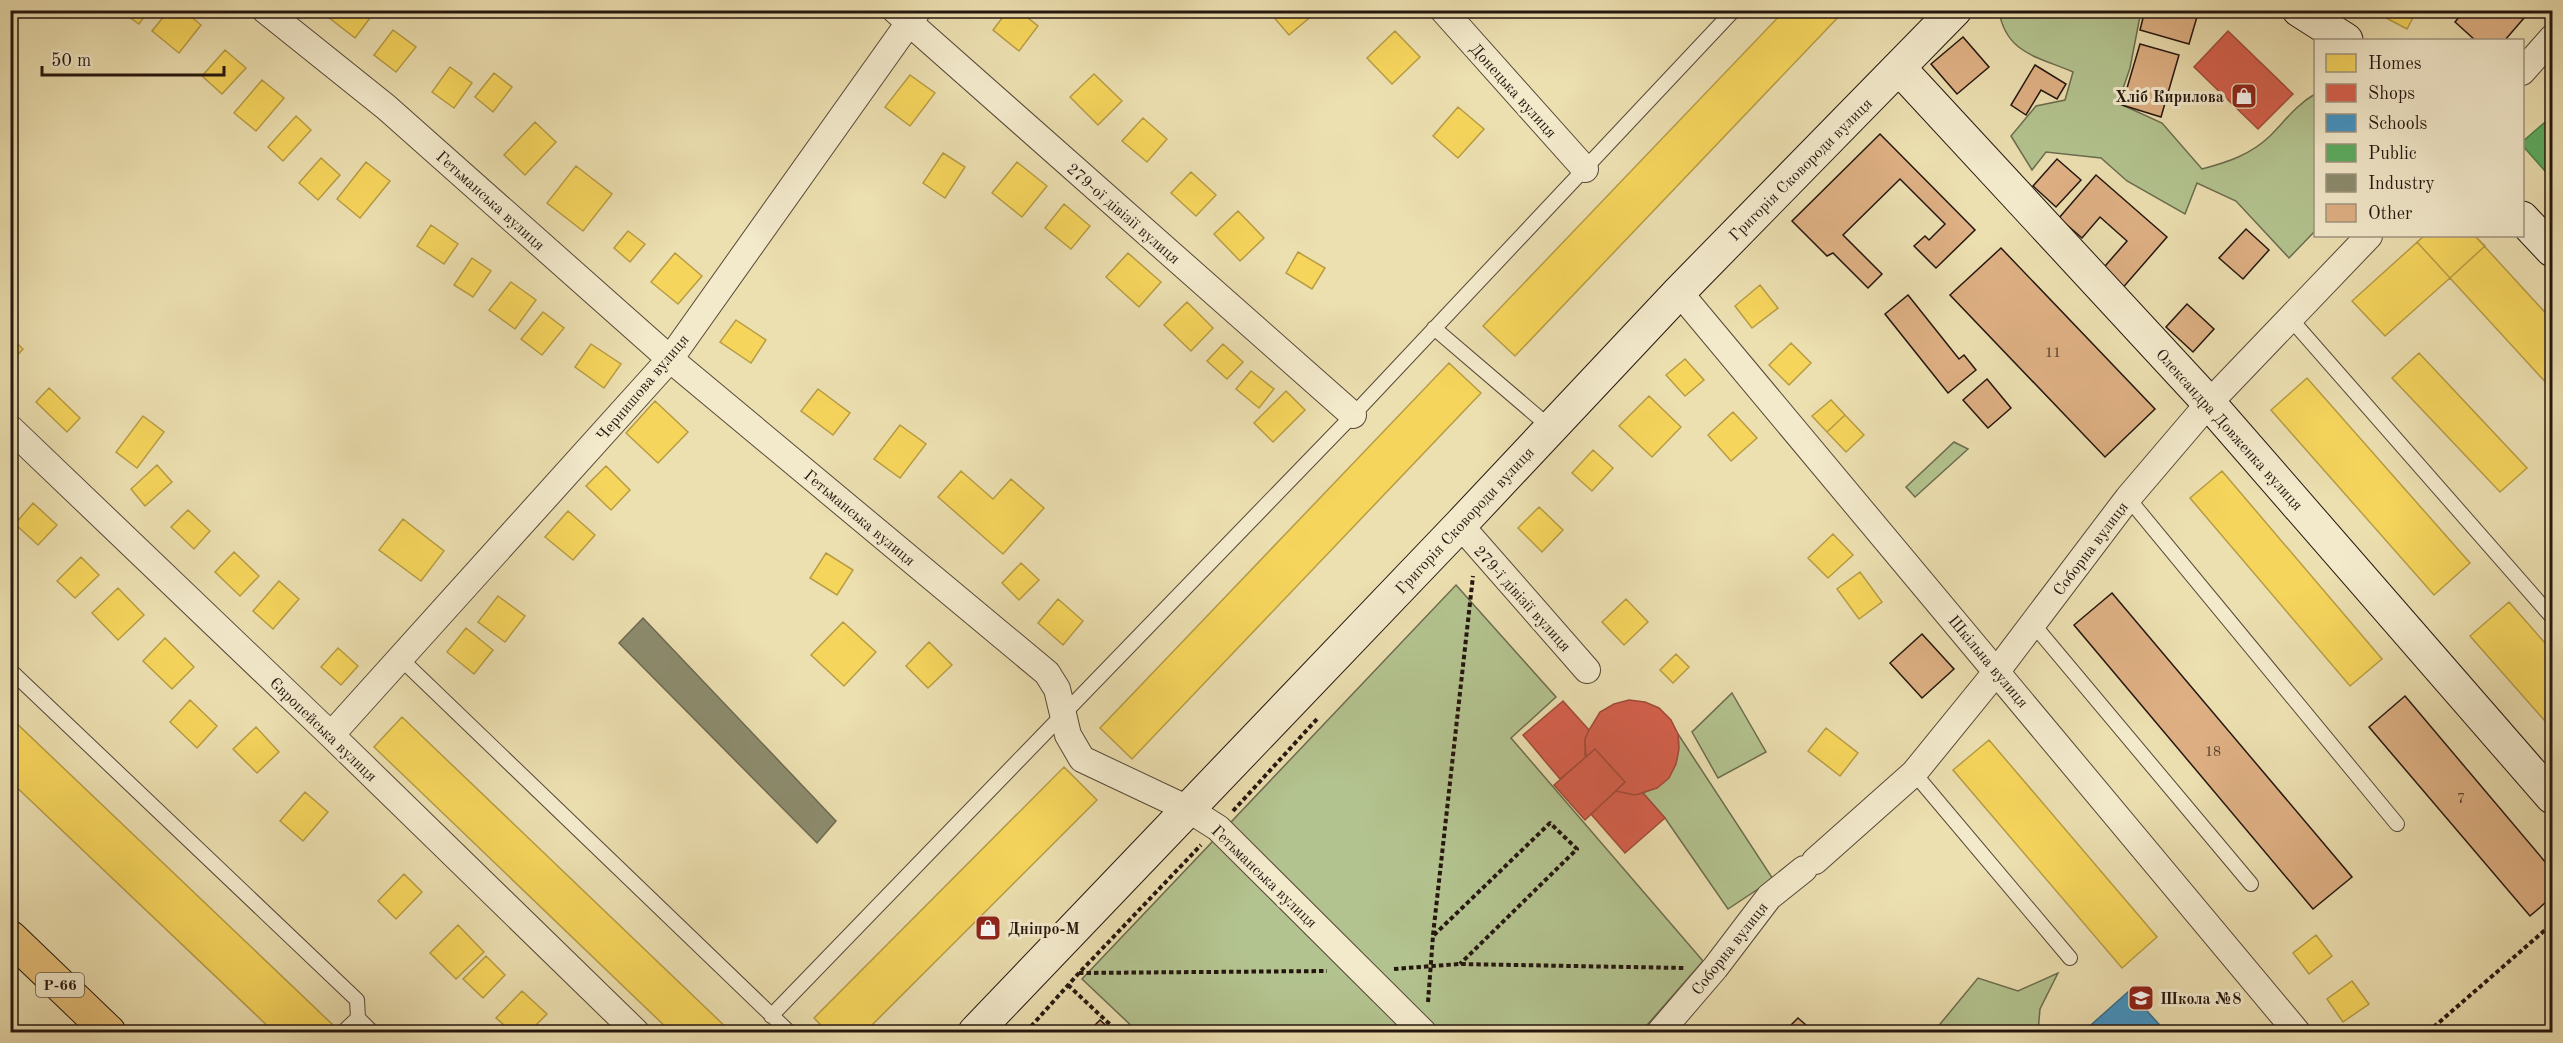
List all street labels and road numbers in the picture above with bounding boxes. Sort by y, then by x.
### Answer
street label: Донецька вулиця [1466,41,1559,142]
street label: Григорія Сковороди вулиця [1727,96,1876,245]
street label: Гетьманська вулиця [432,149,547,254]
street label: 279-ої дівізії вулиця [1063,161,1182,268]
street label: Чернишова вулиця [594,332,693,445]
street label: Олександра Довженка вулиця [2152,347,2305,514]
street label: Григорія Сковороди вулиця [1393,445,1538,598]
street label: Гетьманська вулиця [800,467,917,570]
street label: Соборна вулиця [2051,499,2132,599]
street label: 279-ї дівізії вулиця [1470,543,1573,655]
street label: Шкільна вулиця [1944,613,2031,711]
street label: Європейська вулиця [266,675,379,785]
street label: Гетьманська вулиця [1208,823,1319,932]
street label: Соборна вулиця [1689,900,1772,999]
road number: Р-66 [36,973,84,997]

